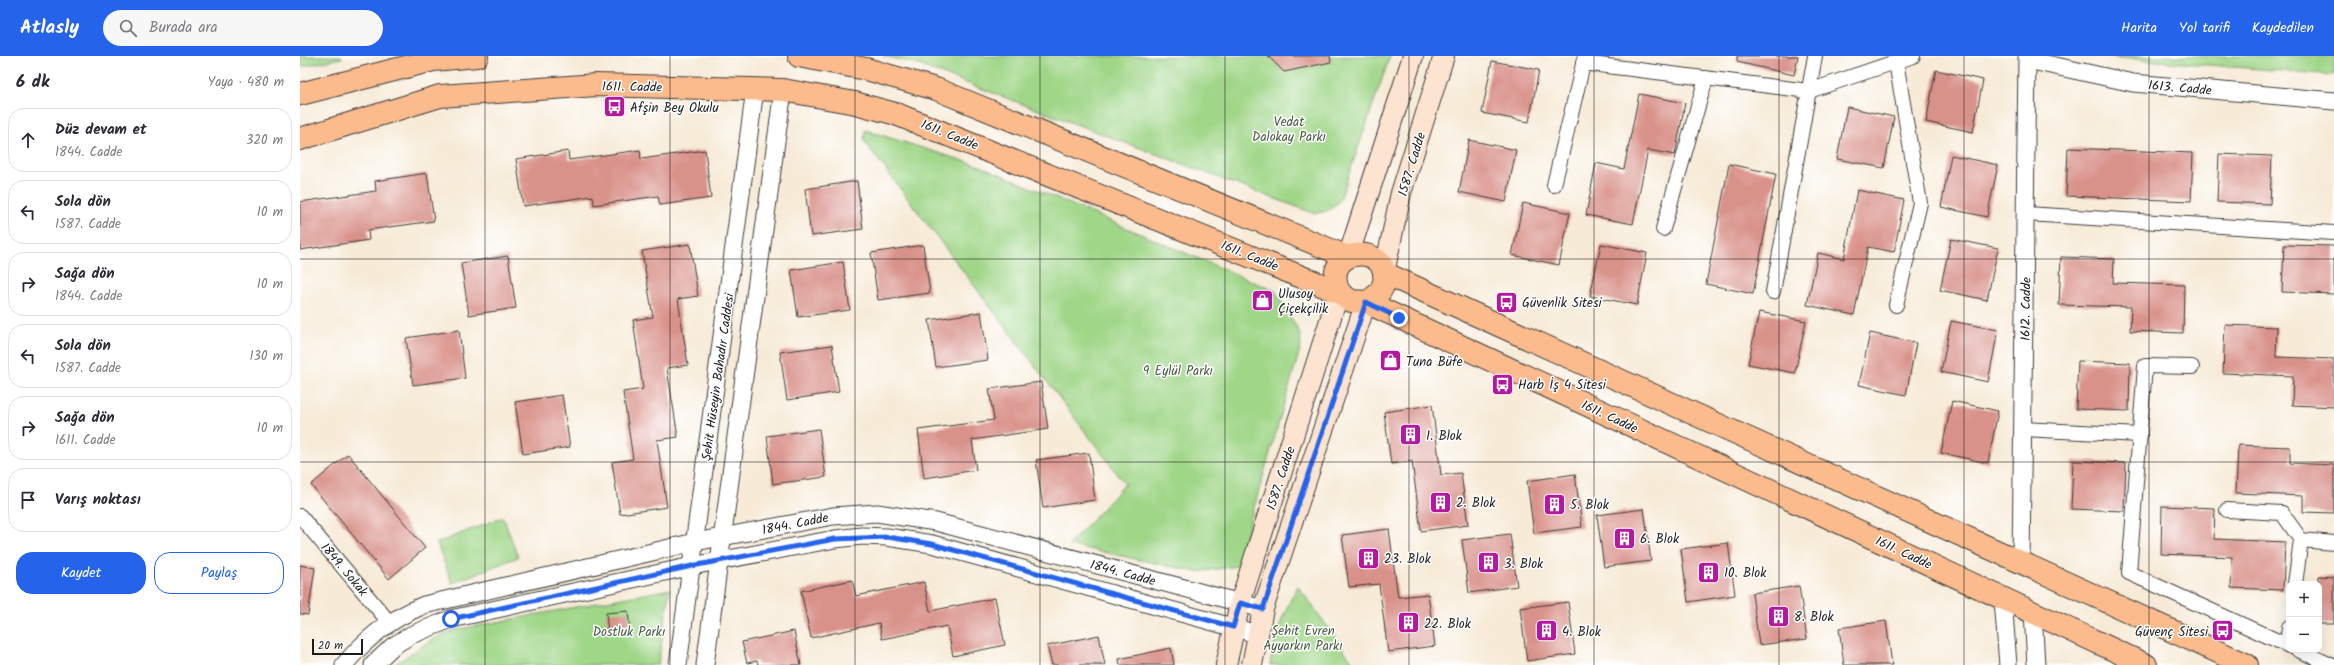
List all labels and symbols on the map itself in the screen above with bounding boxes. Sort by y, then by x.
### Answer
street label: 1613. Cadde [2147,75,2213,102]
street label: 1611. Cadde [602,76,663,99]
bus stop icon: Afşin Bey Okulu [602,94,628,120]
place label: Afşin Bey Okulu [630,98,720,119]
park label: Vedat Dalokay Parkı [1252,112,1326,148]
street label: 1611. Cadde [917,114,982,157]
street label: 1587. Cadde [1393,130,1432,199]
street label: 1611. Cadde [1217,235,1282,278]
street label: 1612. Cadde [2015,277,2038,341]
place label: Ulusoy Çiçekçilik [1278,284,1329,320]
shop icon: Ulusoy Çiçekçilik [1250,287,1276,313]
bus stop icon: Güvenlik Sitesi [1494,289,1520,315]
street label: Şehit Hüseyin Bahadır Caddesi [696,291,741,462]
place label: Güvenlik Sitesi [1522,293,1602,314]
route end [1390,309,1408,327]
shop icon: Tuna Büfe [1378,348,1404,374]
place label: Tuna Büfe [1406,352,1463,373]
park label: 9 Eylül Parkı [1143,361,1213,382]
bus stop icon: Harb İş 4 Sitesi [1489,371,1515,397]
place label: Harb İş 4 Sitesi [1518,375,1607,396]
street label: 1611. Cadde [1578,395,1641,440]
building icon: 1. Blok [1398,422,1424,448]
place label: 1. Blok [1426,426,1463,447]
street label: 1587. Cadde [1261,444,1302,513]
building icon: 2. Blok [1428,489,1454,515]
building icon: 5. Blok [1541,491,1567,517]
place label: 2. Blok [1456,493,1496,514]
place label: 5. Blok [1570,495,1610,516]
street label: 1844. Cadde [760,508,830,541]
building icon: 6. Blok [1611,525,1637,551]
place label: 6. Blok [1640,529,1680,550]
street label: 1611. Cadde [1872,531,1935,576]
street label: 1849. Sokak [315,538,373,602]
building icon: 23. Blok [1356,545,1382,571]
place label: 23. Blok [1384,549,1432,570]
building icon: 3. Blok [1476,550,1502,576]
place label: 3. Blok [1504,554,1544,575]
street label: 1844. Cadde [1087,555,1158,592]
building icon: 10. Blok [1695,559,1721,585]
place label: 10. Blok [1724,563,1767,584]
building icon: 8. Blok [1766,603,1792,629]
place label: 8. Blok [1794,607,1834,628]
route start [442,610,460,628]
building icon: 22. Blok [1395,610,1421,636]
place label: 22. Blok [1424,614,1472,635]
building icon: 4. Blok [1534,618,1560,644]
bus stop icon: Güvenç Sitesi [2210,618,2236,644]
park label: Şehit Evren Ayyarkın Parkı [1263,621,1343,657]
park label: Dostluk Parkı [593,622,665,643]
place label: 4. Blok [1562,622,1602,643]
place label: Güvenç Sitesi [2135,622,2209,643]
scale bar [312,637,363,656]

